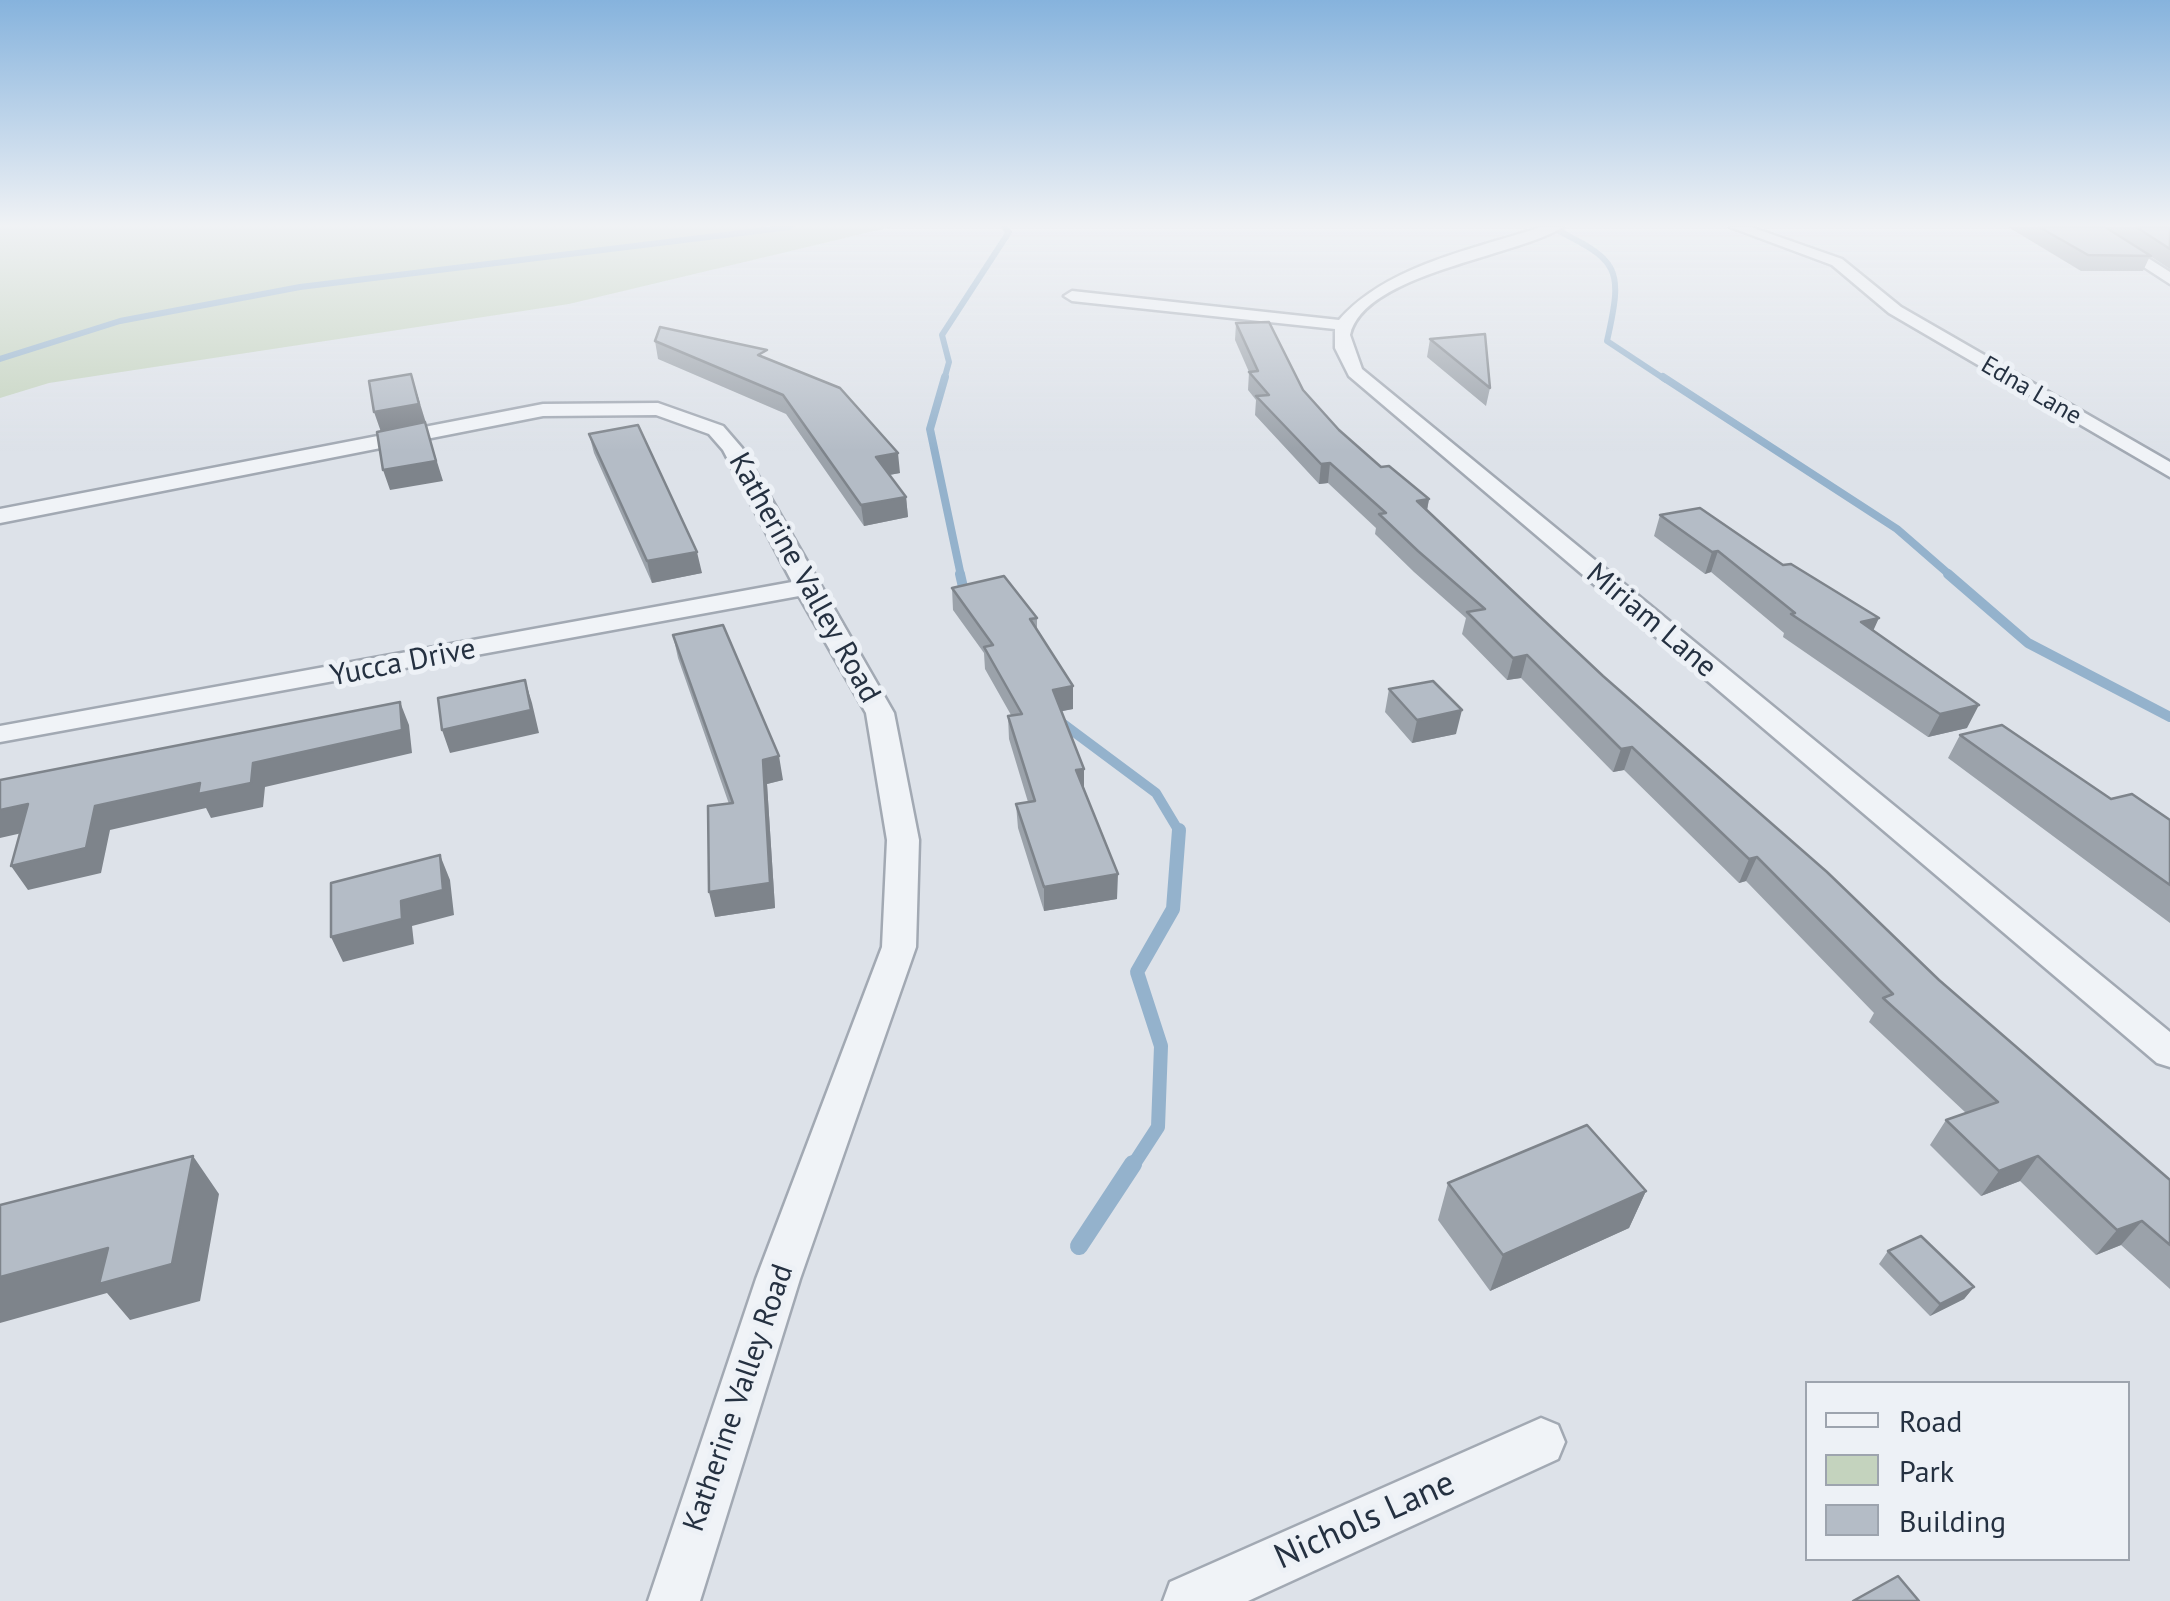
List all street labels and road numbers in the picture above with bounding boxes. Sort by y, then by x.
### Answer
street label: Edna Lane [1976,350,2086,432]
street label: Katherine Valley Road [720,447,888,709]
street label: Miriam Lane [1579,556,1723,686]
street label: Yucca Drive [327,631,479,695]
street label: Katherine Valley Road [676,1260,802,1536]
street label: Nichols Lane [1268,1463,1462,1579]

